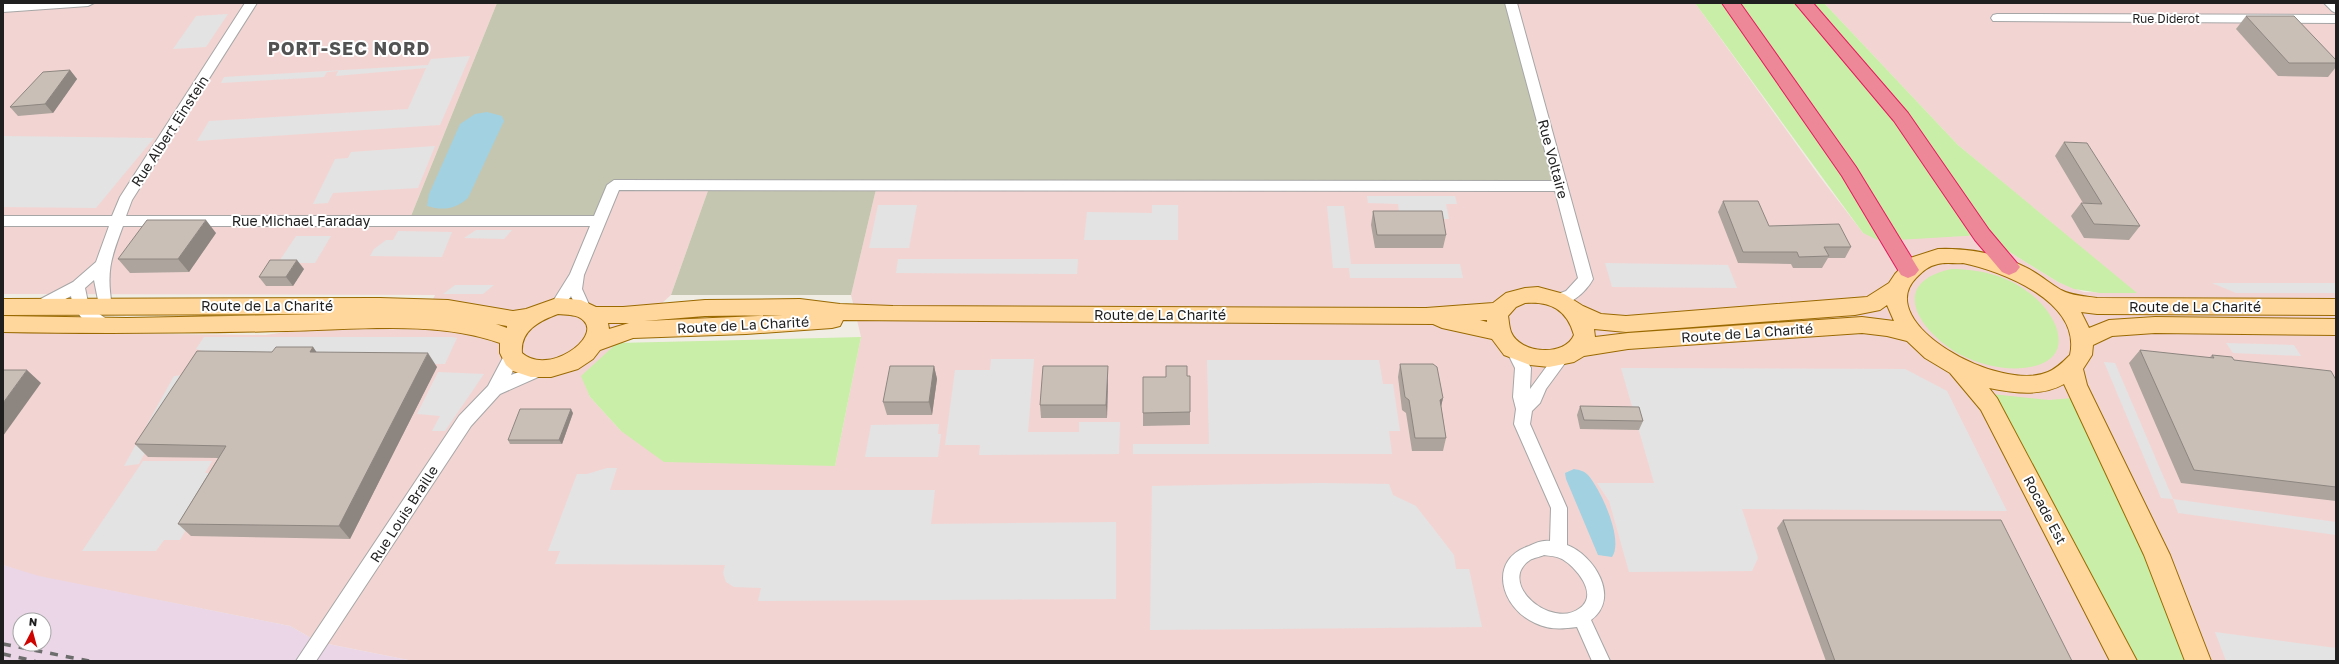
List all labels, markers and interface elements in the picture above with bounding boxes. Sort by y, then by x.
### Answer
street label: Rue Diderot [2132,11,2200,26]
district label: PORT-SEC NORD [268,37,430,59]
street label: Rue Albert Einstein [127,72,212,189]
street label: Rue Voltaire [1535,117,1572,200]
street label: Rue Michael Faraday [232,212,370,229]
street label: Route de La Charité [201,297,333,314]
street label: Route de La Charité [2129,298,2261,315]
street label: Route de La Charité [1094,306,1226,323]
street label: Route de La Charité [677,313,809,336]
street label: Route de La Charité [1680,319,1813,346]
street label: Rue Louis Braille [366,462,441,565]
street label: Rocade Est [2020,473,2071,547]
north arrow [12,612,52,652]
text: N [28,615,38,628]

